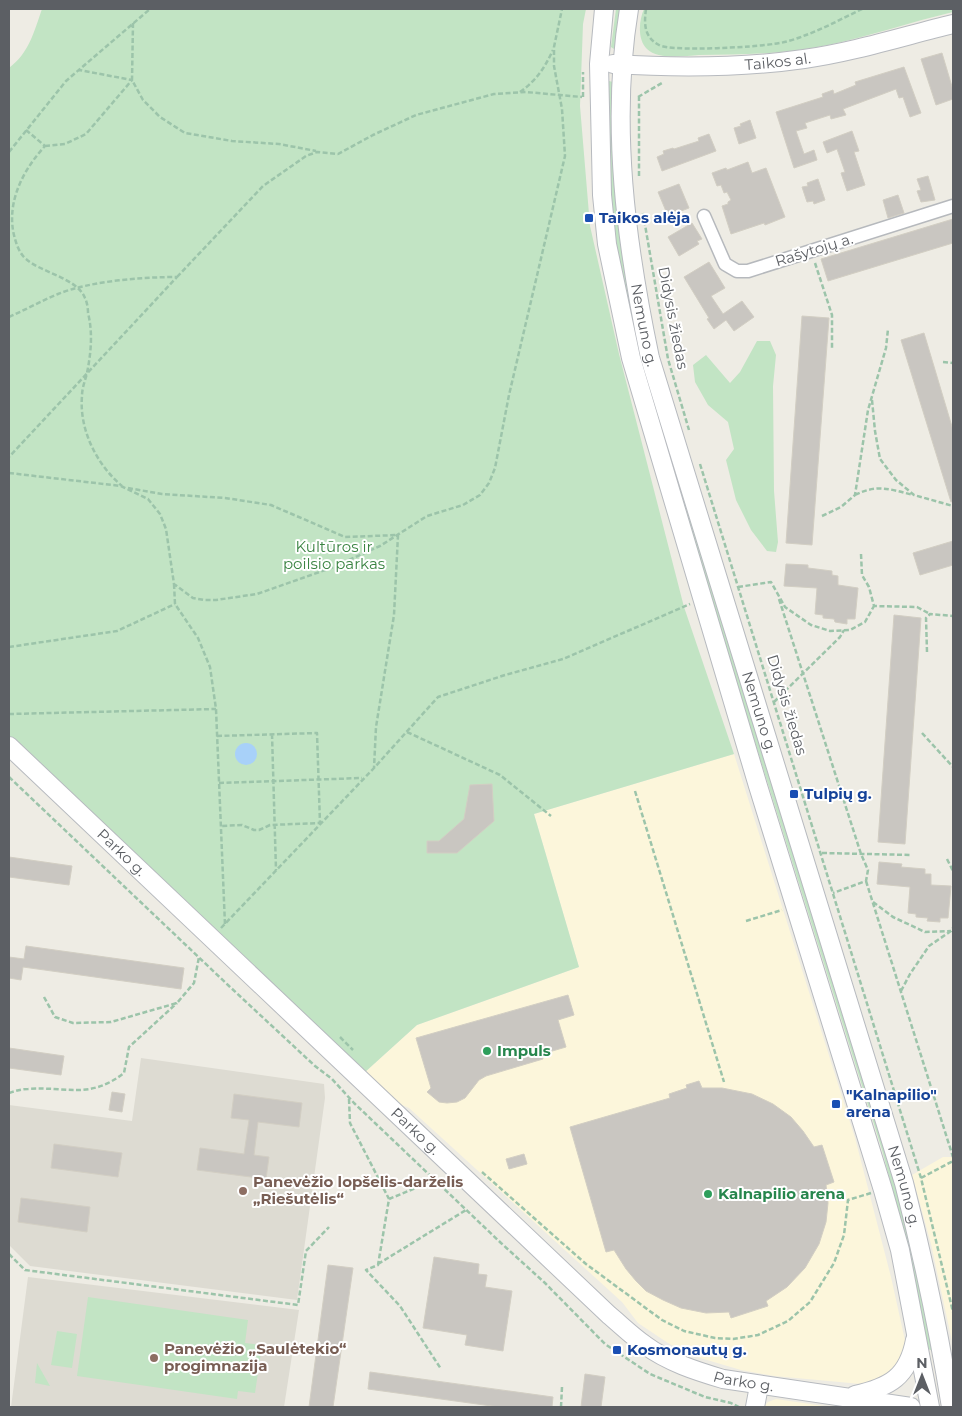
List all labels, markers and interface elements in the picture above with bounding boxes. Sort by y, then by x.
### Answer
street label: Taikos al. [744,48,812,74]
place label: Taikos alėja [599,208,690,227]
marker: Taikos alėja [583,212,595,224]
street label: Rašytojų a. [773,229,855,270]
street label: Didysis žiedas [654,265,693,371]
street label: Nemuno g. [627,282,662,369]
park label: Kultūros ir poilsio parkas [283,537,385,573]
street label: Didysis žiedas [763,652,812,757]
street label: Nemuno g. [738,669,781,755]
place label: Tulpių g. [804,784,872,803]
marker: Tulpių g. [788,788,800,800]
street label: Parko g. [93,824,150,880]
place label: Impuls [497,1041,551,1060]
marker: Impuls [481,1045,493,1057]
place label: "Kalnapilio" arena [846,1085,937,1121]
marker: "Kalnapilio" arena [830,1098,842,1110]
street label: Parko g. [387,1103,444,1159]
street label: Nemuno g. [884,1143,925,1229]
place label: Panevėžio lopšelis-darželis „Riešutėlis“ [253,1172,463,1208]
place label: Kalnapilio arena [718,1184,845,1203]
marker: Panevėžio lopšelis-darželis „Riešutėlis“ [237,1185,249,1197]
marker: Kalnapilio arena [702,1188,714,1200]
place label: Panevėžio „Saulėtekio“ progimnazija [164,1339,347,1375]
place label: Kosmonautų g. [627,1340,747,1359]
marker: Kosmonautų g. [611,1344,623,1356]
north arrow [897,1351,947,1401]
marker: Panevėžio „Saulėtekio“ progimnazija [148,1352,160,1364]
text: N [916,1354,928,1372]
street label: Parko g. [711,1367,775,1395]

